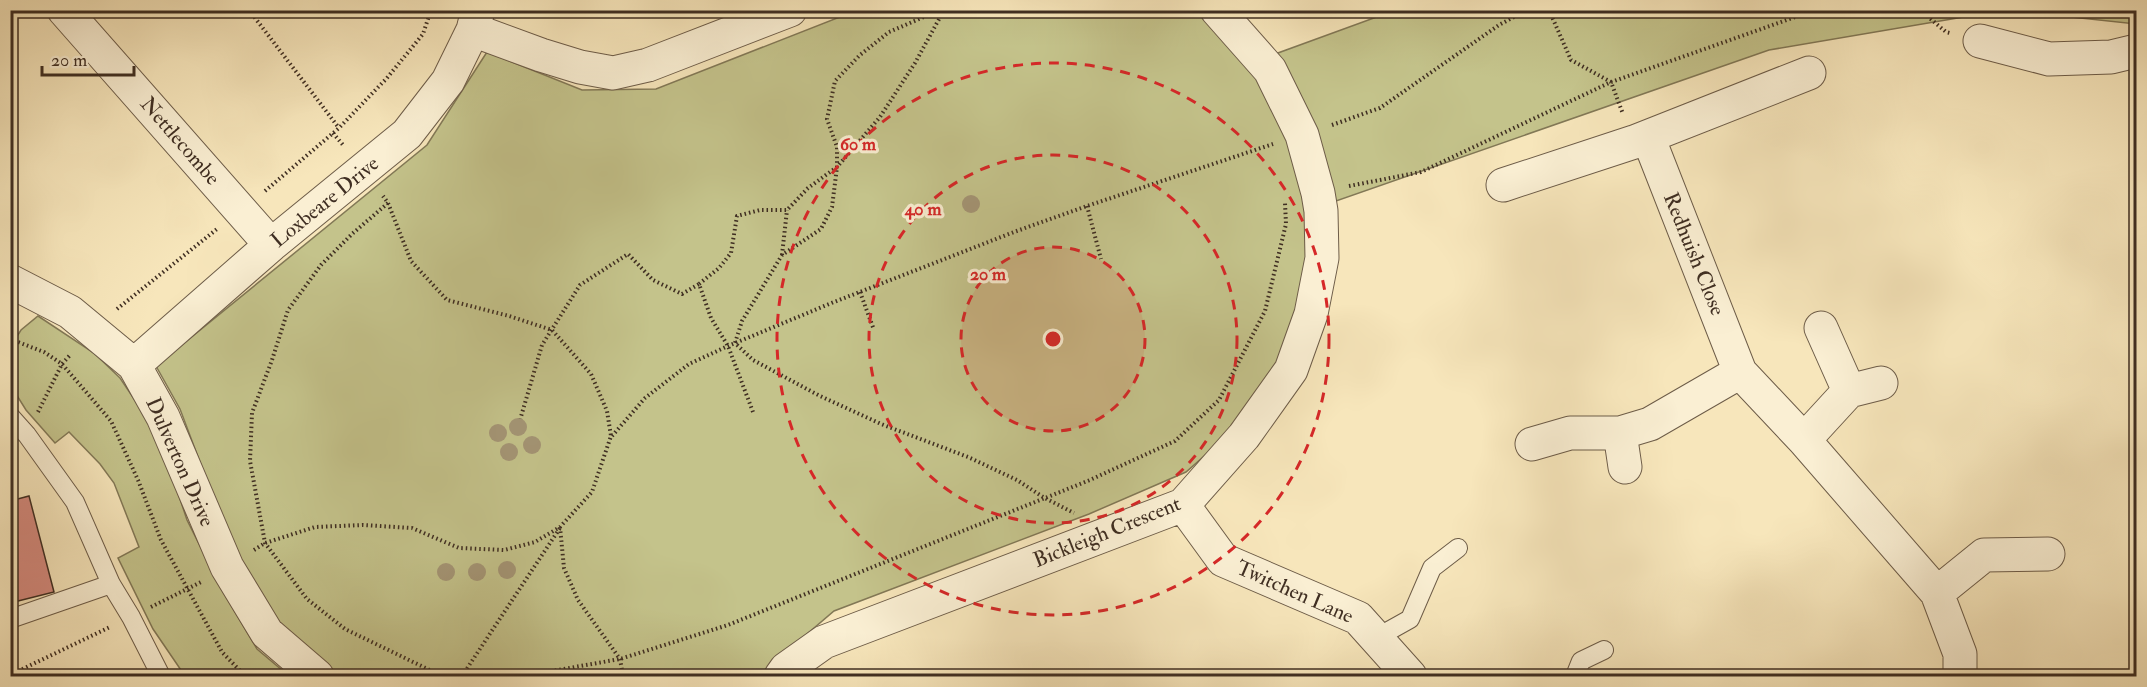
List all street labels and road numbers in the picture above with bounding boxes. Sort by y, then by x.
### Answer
street label: Nettlecombe [134,91,226,191]
street label: Loxbeare Drive [265,150,385,254]
street label: Redhuish Close [1657,188,1731,320]
street label: Dulverton Drive [139,393,221,531]
street label: Bickleigh Crescent [1029,490,1185,574]
street label: Twitchen Lane [1232,554,1358,630]

